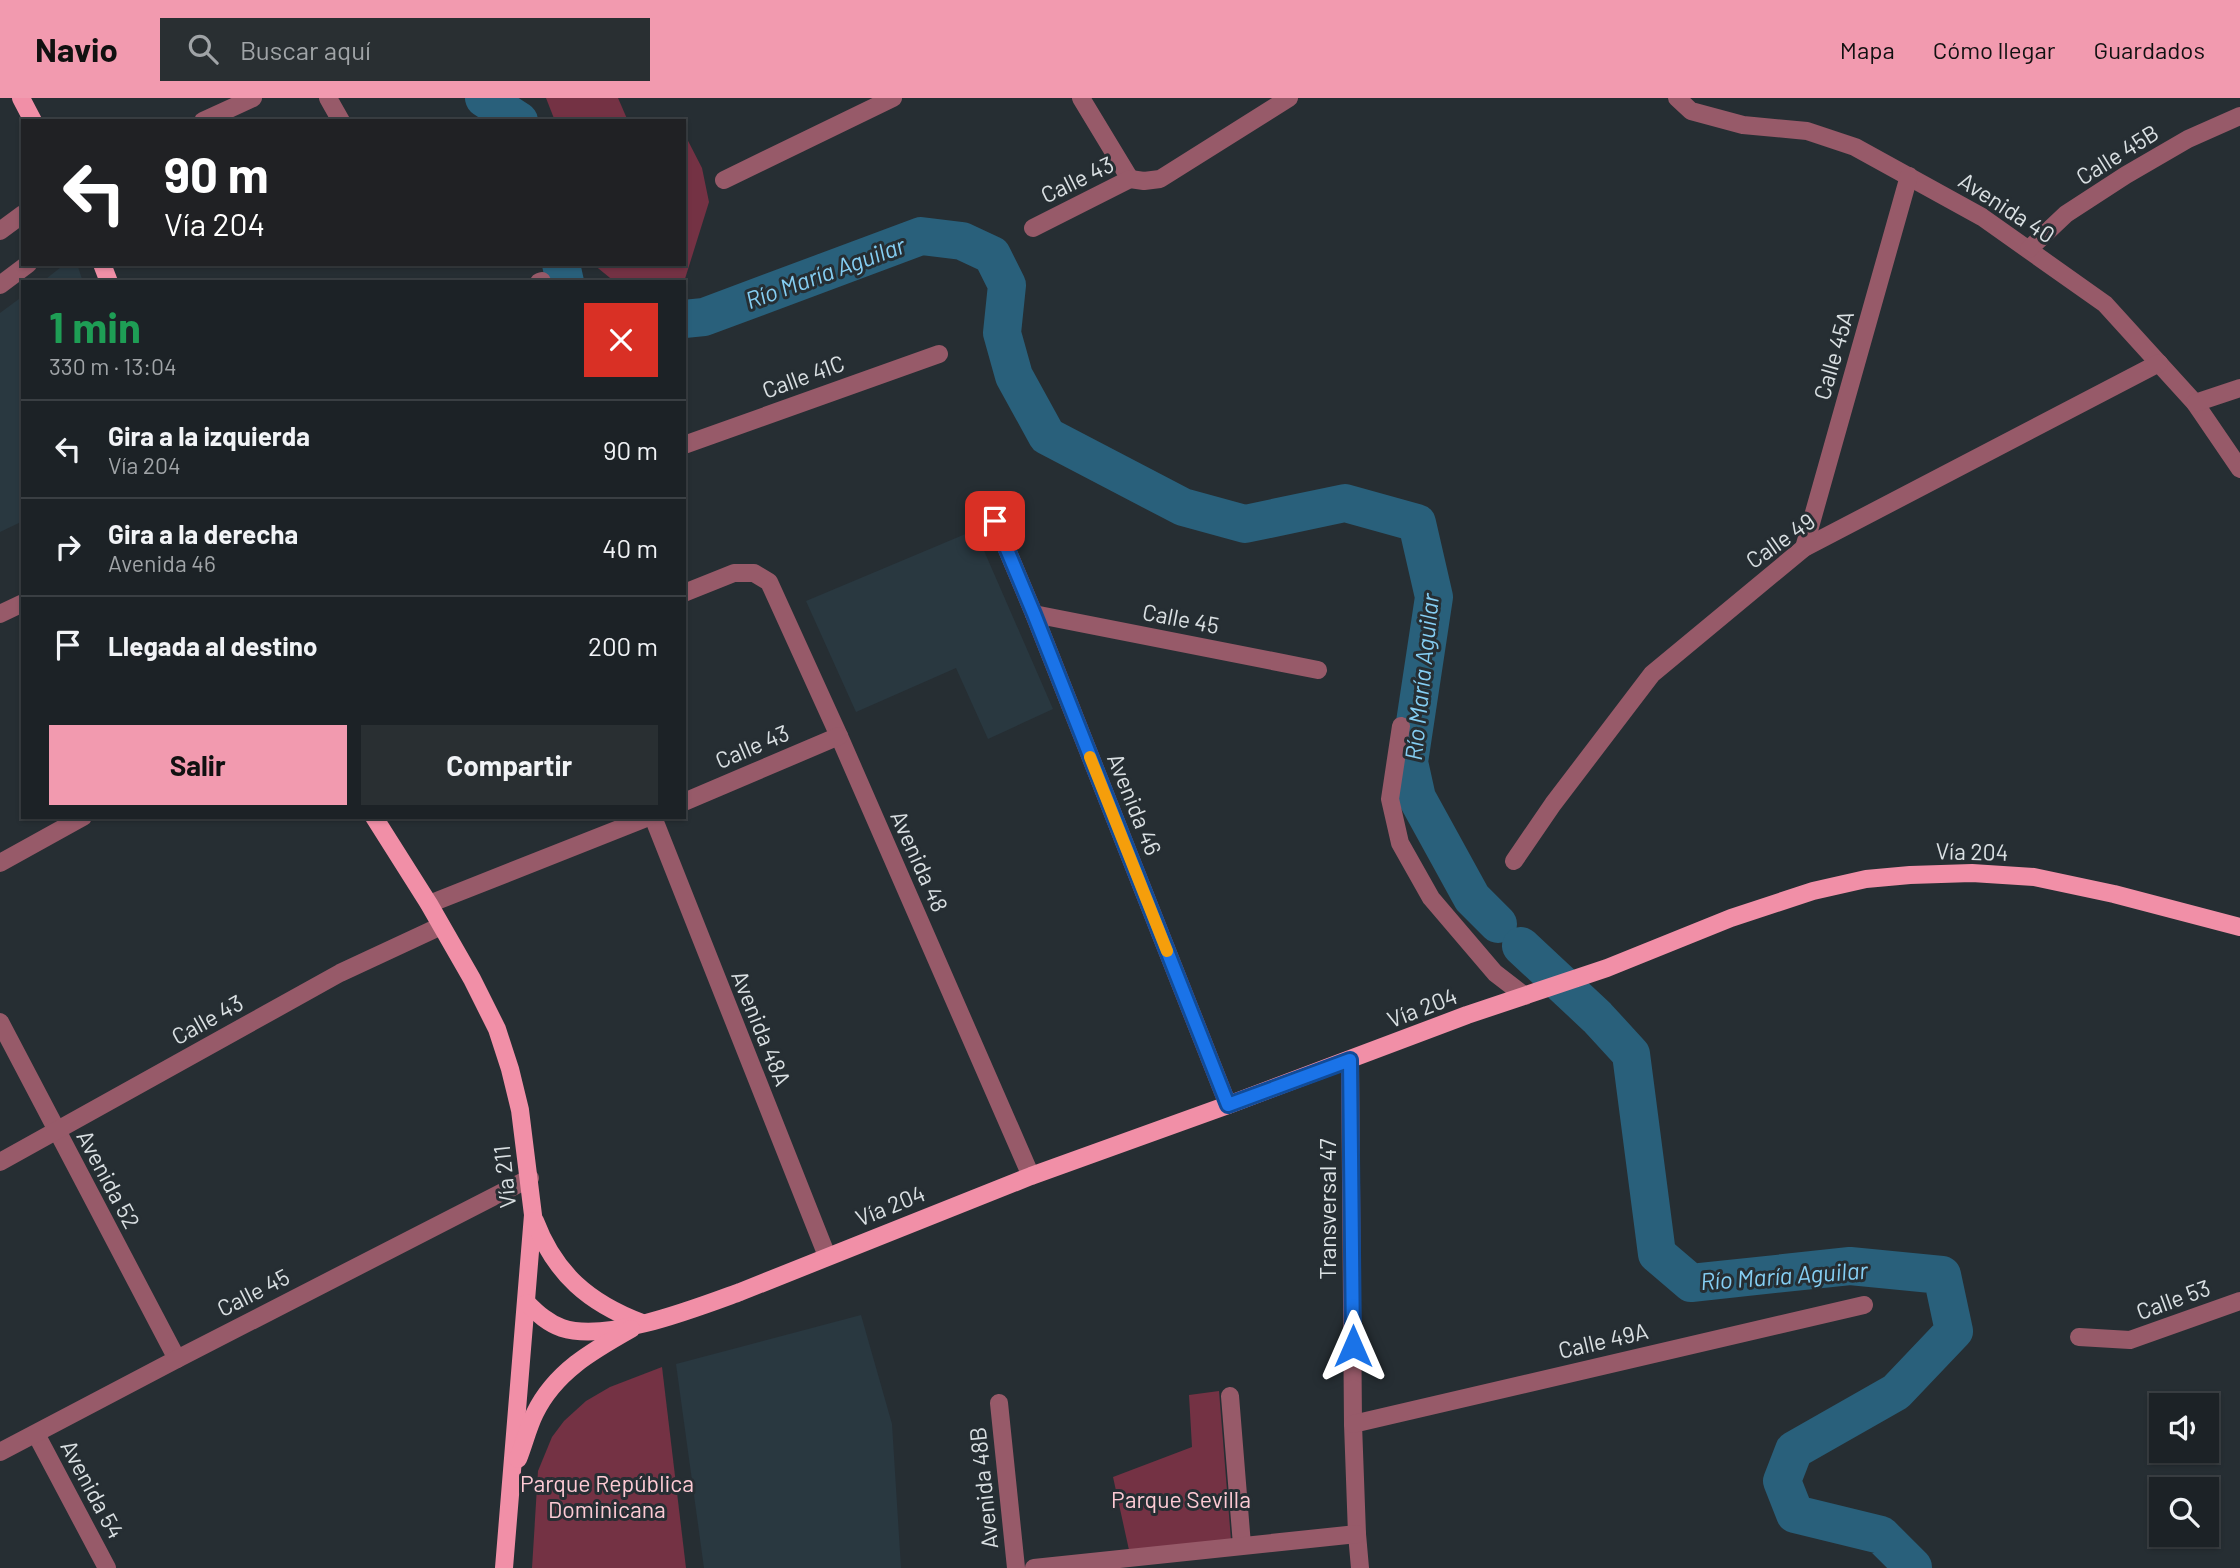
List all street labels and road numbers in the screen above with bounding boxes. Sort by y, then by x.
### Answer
street label: Calle 45B [2071,118,2163,190]
street label: Calle 43 [1036,149,1118,209]
street label: Avenida 40 [1954,166,2060,248]
street label: Calle 45A [1807,307,1859,403]
street label: Calle 41C [758,348,848,404]
street label: Calle 49 [1740,506,1820,574]
street label: Calle 45 [1140,597,1222,639]
street label: Calle 43 [711,718,793,774]
street label: Avenida 46 [1102,749,1168,859]
street label: Avenida 48 [885,806,955,916]
street label: Vía 204 [1935,836,2009,866]
street label: Avenida 48A [726,966,798,1090]
street label: Vía 204 [1383,981,1461,1033]
street label: Calle 43 [166,988,248,1050]
street label: Avenida 52 [71,1125,147,1233]
street label: Transversal 47 [1313,1138,1341,1280]
street label: Vía 211 [487,1144,521,1210]
street label: Vía 204 [851,1178,929,1232]
street label: Calle 45 [212,1262,294,1322]
street label: Calle 53 [2132,1273,2214,1325]
street label: Calle 49A [1555,1316,1651,1364]
street label: Avenida 48B [963,1426,1003,1550]
street label: Avenida 54 [55,1435,131,1543]

